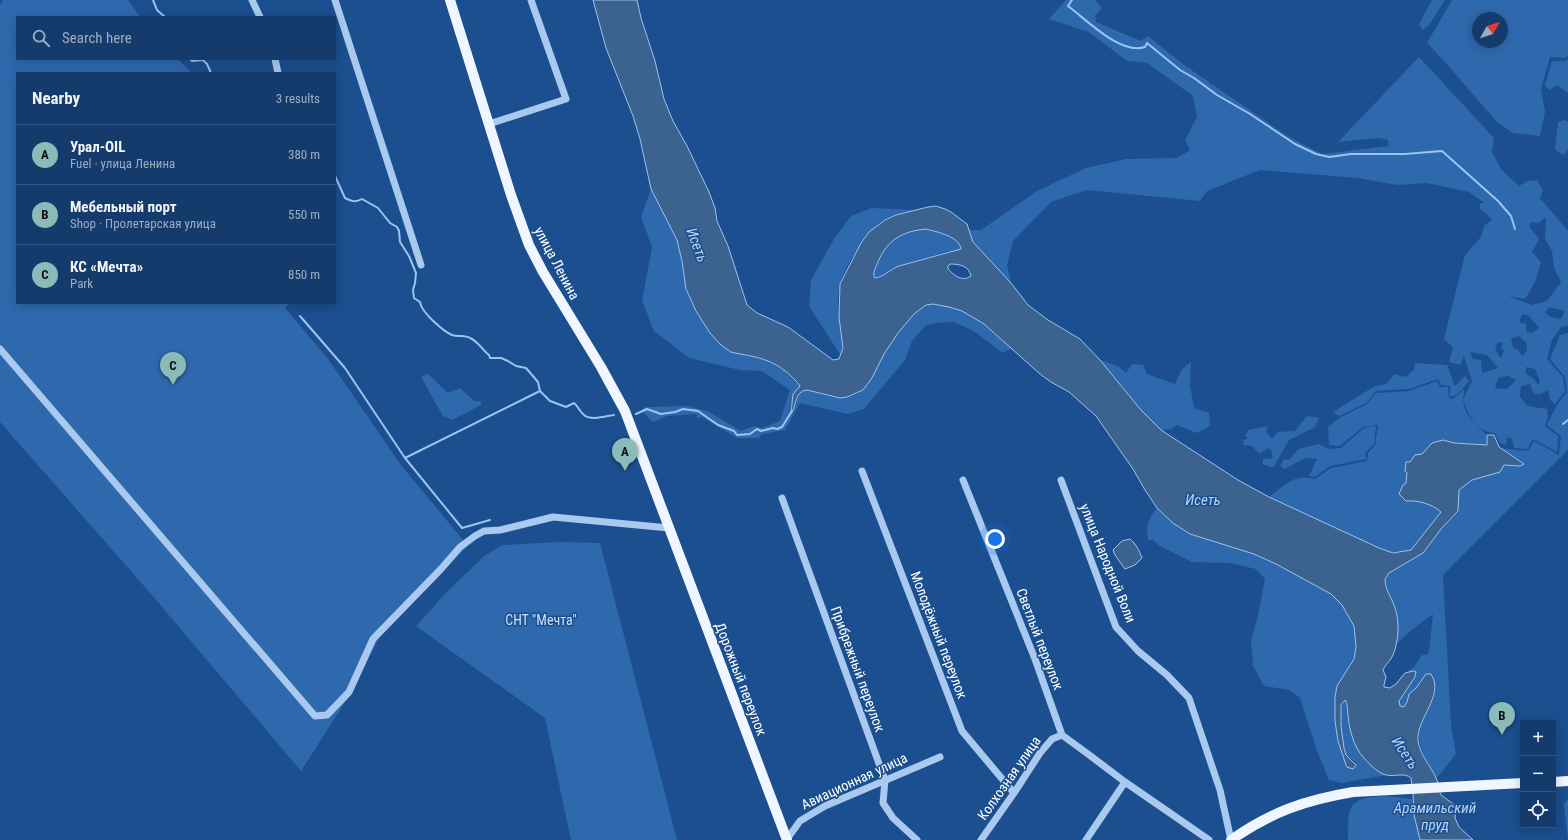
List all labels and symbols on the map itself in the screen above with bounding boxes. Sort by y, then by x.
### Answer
north arrow [1472,12,1508,48]
street label: улица Ленина [531,224,583,302]
water label: Исеть [682,225,712,265]
pin: C [160,352,186,385]
pin: A [612,438,638,471]
water label: Исеть [1185,491,1221,509]
street label: улица Народной Воли [1077,501,1139,625]
your location [985,529,1005,549]
street label: Молодёжный переулок [907,569,971,701]
street label: Светлый переулок [1013,586,1067,692]
street label: Прибрежный переулок [828,604,888,734]
park label: СНТ "Мечта" [505,612,577,628]
street label: Дорожный переулок [712,620,770,738]
pin: B [1489,702,1515,735]
street label: Колхозная улица [974,733,1044,823]
water label: Исеть [1388,733,1422,773]
street label: Авиационная улица [798,749,910,813]
water label: Арамильский пруд [1393,799,1476,834]

